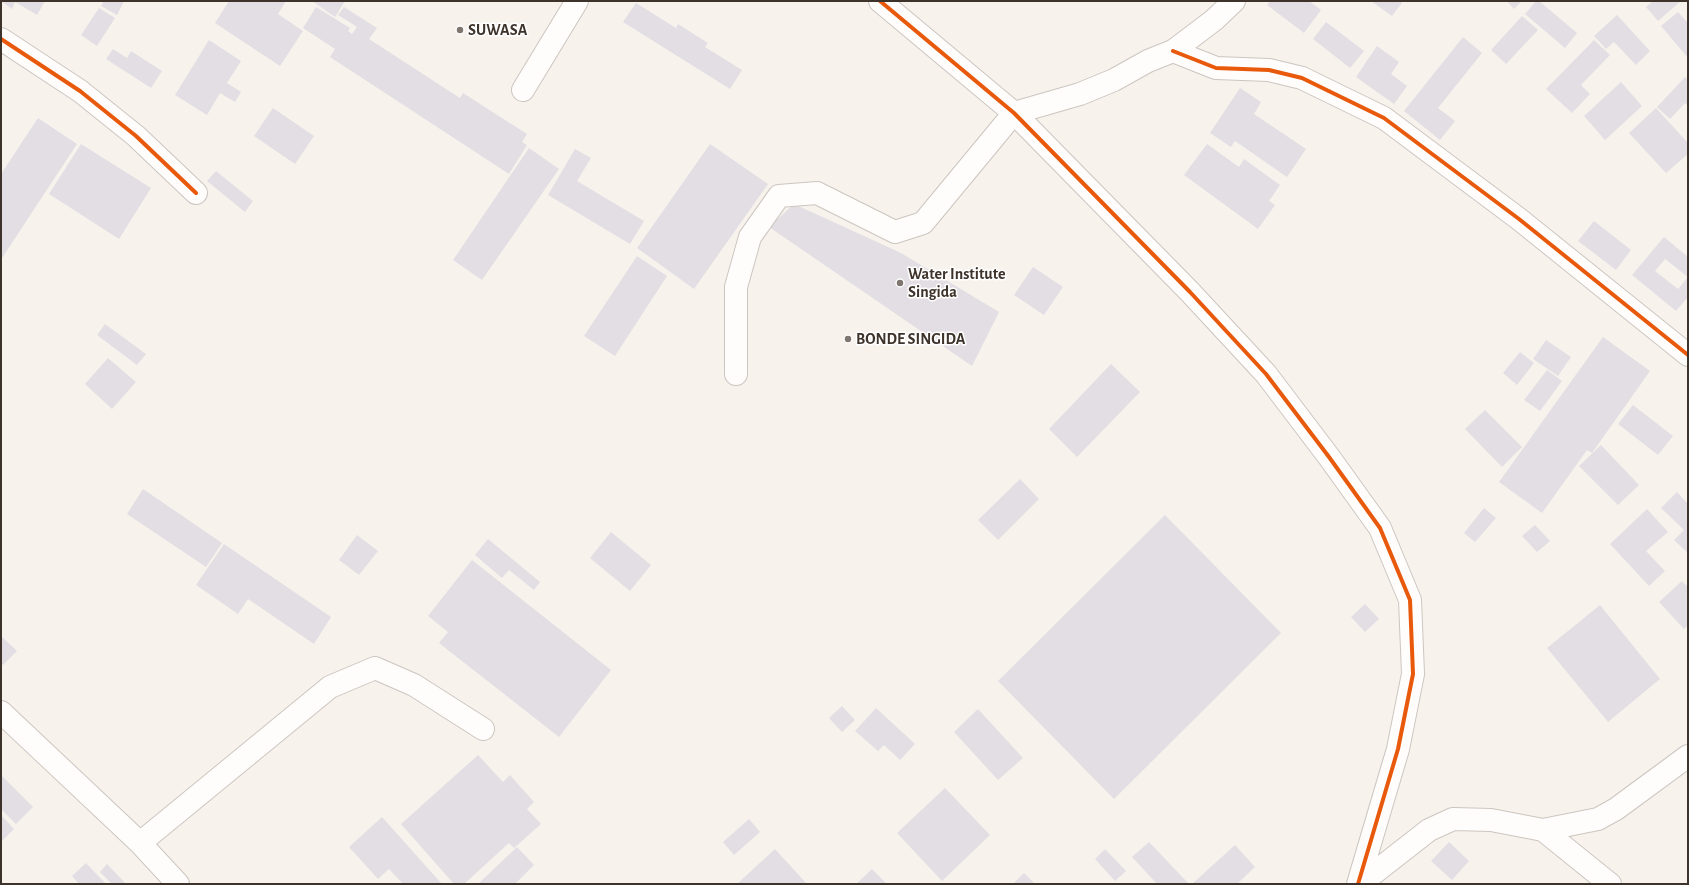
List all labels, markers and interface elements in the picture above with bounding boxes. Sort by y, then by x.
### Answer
place label: SUWASA [468,20,527,40]
marker: SUWASA [455,25,465,35]
place label: Water Institute Singida [908,264,1005,302]
marker: Water Institute Singida [895,278,905,288]
place label: BONDE SINGIDA [856,329,965,349]
marker: BONDE SINGIDA [843,334,853,344]

